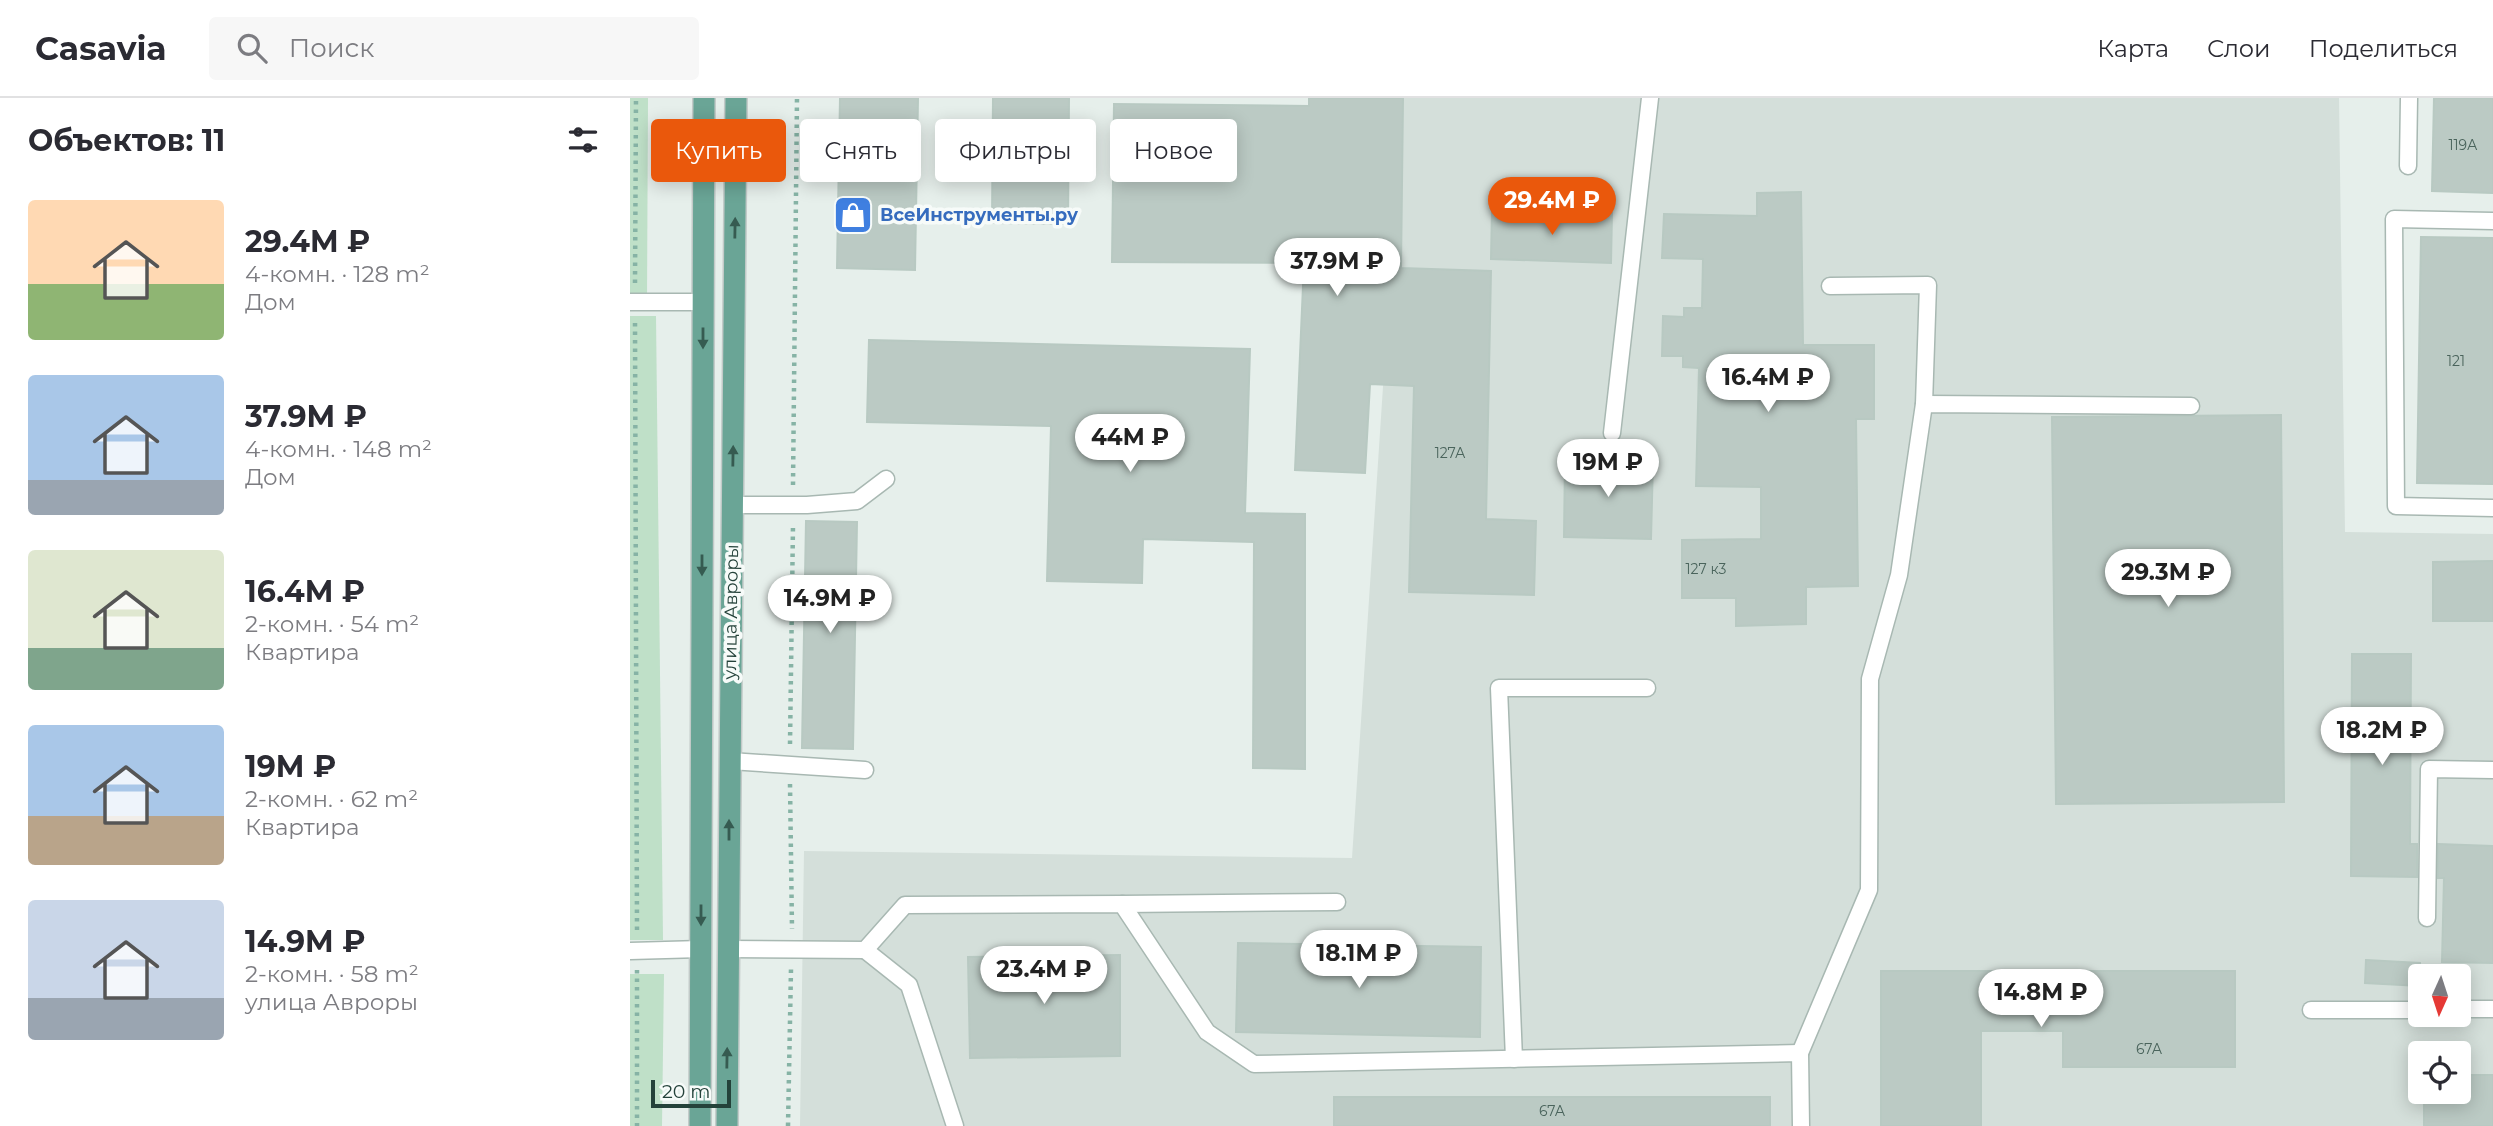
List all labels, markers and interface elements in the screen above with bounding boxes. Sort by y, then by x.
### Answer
search box [209,17,699,80]
text: Casavia [35,28,167,68]
icon: search [233,29,271,67]
text: Поиск [289,32,374,64]
text: Карта [2097,34,2169,63]
text: Слои [2207,34,2271,63]
text: Поделиться [2309,34,2458,63]
chip: Купить [651,119,786,182]
chip: Снять [800,119,921,182]
chip: Фильтры [935,119,1096,182]
chip: Новое [1110,119,1237,182]
icon: filters [564,121,602,159]
text: Объектов: 11 [28,122,225,159]
house number: 119А [2449,136,2478,154]
pin: 29.4M ₽ [1487,178,1617,237]
text: 29.4M ₽ [1504,186,1600,214]
shop icon: ВсеИнструменты.ру [832,194,874,236]
place label: ВсеИнструменты.ру [880,204,1079,226]
one-way arrow [729,217,740,239]
text: 29.4M ₽ [245,223,370,260]
icon: home [84,228,168,312]
pin: 37.9M ₽ [1272,238,1402,298]
text: 37.9M ₽ [1290,247,1384,275]
text: 4-комн. · 128 m² [245,260,430,288]
text: Дом [245,288,296,316]
one-way arrow [697,327,709,349]
house number: 121 [2447,352,2465,370]
pin: 16.4M ₽ [1703,354,1833,414]
text: 16.4M ₽ [1722,363,1814,391]
text: 37.9M ₽ [245,398,367,435]
icon: home [84,403,168,487]
pin: 44M ₽ [1081,414,1179,474]
text: 44M ₽ [1091,423,1169,451]
text: 4-комн. · 148 m² [245,435,432,463]
pin: 19M ₽ [1559,440,1657,499]
house number: 127А [1435,444,1466,462]
one-way arrow [727,445,738,467]
text: 19M ₽ [1573,448,1643,476]
text: Дом [245,463,296,491]
street label: улица Авроры [719,544,743,681]
pin: 29.3M ₽ [2103,550,2233,609]
one-way arrow [696,554,708,576]
text: 29.3M ₽ [2121,558,2215,586]
house number: 127 к3 [1686,560,1727,578]
text: 16.4M ₽ [245,573,365,610]
pin: 14.9M ₽ [765,575,895,635]
icon: home [84,578,168,662]
text: 14.9M ₽ [784,584,876,612]
text: 2-комн. · 54 m² [245,610,419,638]
text: Квартира [245,638,359,666]
pin: 18.2M ₽ [2317,708,2447,767]
text: 18.2M ₽ [2337,716,2427,744]
text: 19M ₽ [245,748,336,785]
icon: home [84,753,168,837]
text: 2-комн. · 62 m² [245,785,418,813]
text: Квартира [245,813,359,841]
one-way arrow [723,819,735,841]
one-way arrow [695,904,707,926]
text: 14.9M ₽ [245,923,365,960]
icon: home [84,928,168,1012]
pin: 18.1M ₽ [1294,930,1424,990]
text: 18.1M ₽ [1316,939,1402,967]
pin: 23.4M ₽ [979,946,1109,1006]
text: 23.4M ₽ [996,955,1092,983]
text: 2-комн. · 58 m² [245,960,419,988]
north arrow [2408,964,2471,1027]
map controls [2408,964,2471,1104]
pin: 14.8M ₽ [1976,970,2106,1029]
text: 14.8M ₽ [1994,978,2088,1006]
text: улица Авроры [245,988,418,1016]
house number: 67А [2136,1040,2163,1058]
button: locate [2408,1041,2471,1104]
one-way arrow [721,1047,733,1069]
scale bar [651,1077,732,1109]
text: 20 m [662,1080,710,1103]
house number: 67А [1539,1102,1566,1120]

